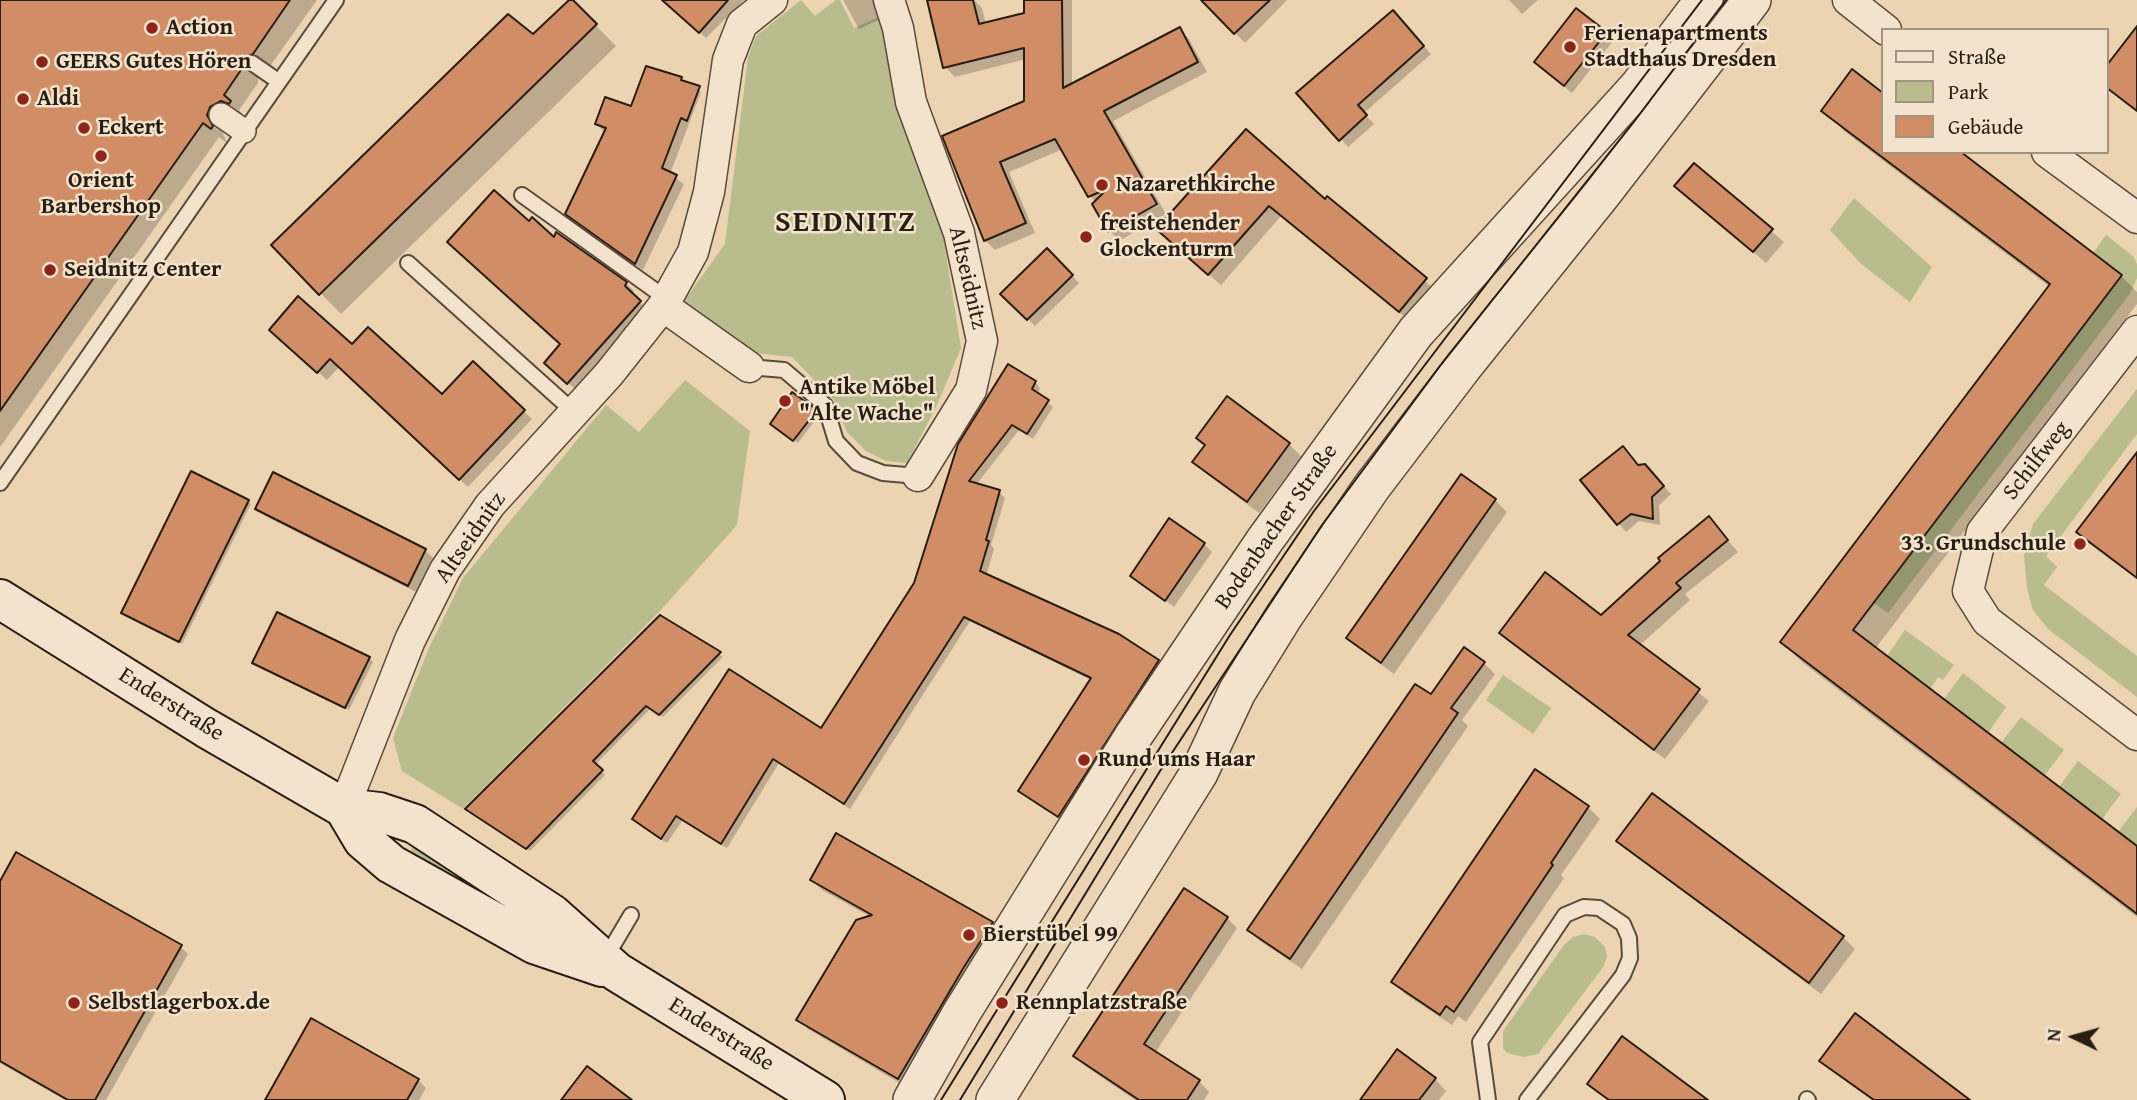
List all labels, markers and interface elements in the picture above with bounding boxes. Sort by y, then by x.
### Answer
place label: Action [166,14,233,42]
marker: Action [144,20,160,36]
place label: Ferienapartments Stadthaus Dresden [1584,20,1776,74]
legend [1882,28,2109,154]
marker: Ferienapartments Stadthaus Dresden [1562,39,1578,55]
text: Straße [1948,41,2006,72]
place label: GEERS Gutes Hören [56,48,251,76]
marker: GEERS Gutes Hören [34,54,50,70]
text: Park [1948,76,1989,107]
place label: Aldi [37,85,79,113]
marker: Aldi [15,91,31,107]
text: Gebäude [1948,111,2023,142]
place label: Eckert [98,114,164,142]
marker: Eckert [76,120,92,136]
marker: Orient Barbershop [93,148,109,164]
place label: Orient Barbershop [41,167,161,221]
place label: Nazarethkirche [1116,171,1275,199]
marker: Nazarethkirche [1094,177,1110,193]
district label: SEIDNITZ [776,205,916,241]
place label: freistehender Glockenturm [1100,210,1240,264]
street label: Altseidnitz [942,224,992,332]
marker: freistehender Glockenturm [1078,229,1094,245]
place label: Seidnitz Center [64,256,222,284]
marker: Seidnitz Center [42,262,58,278]
place label: Antike Möbel "Alte Wache" [799,374,935,428]
marker: Antike Möbel "Alte Wache" [777,393,793,409]
street label: Schilfweg [1998,416,2076,506]
street label: Bodenbacher Straße [1210,439,1344,615]
street label: Altseidnitz [430,487,512,589]
place label: 33. Grundschule [1901,530,2066,558]
marker: 33. Grundschule [2072,536,2088,552]
street label: Enderstraße [113,662,229,748]
place label: Rund ums Haar [1098,746,1255,774]
marker: Rund ums Haar [1076,752,1092,768]
place label: Bierstübel 99 [983,921,1118,949]
marker: Bierstübel 99 [961,927,977,943]
place label: Selbstlagerbox.de [88,989,270,1017]
place label: Rennplatzstraße [1016,989,1187,1017]
street label: Enderstraße [663,992,779,1078]
marker: Selbstlagerbox.de [66,995,82,1011]
marker: Rennplatzstraße [994,995,1010,1011]
north arrow [2039,1002,2109,1072]
text: N [2039,1028,2068,1043]

